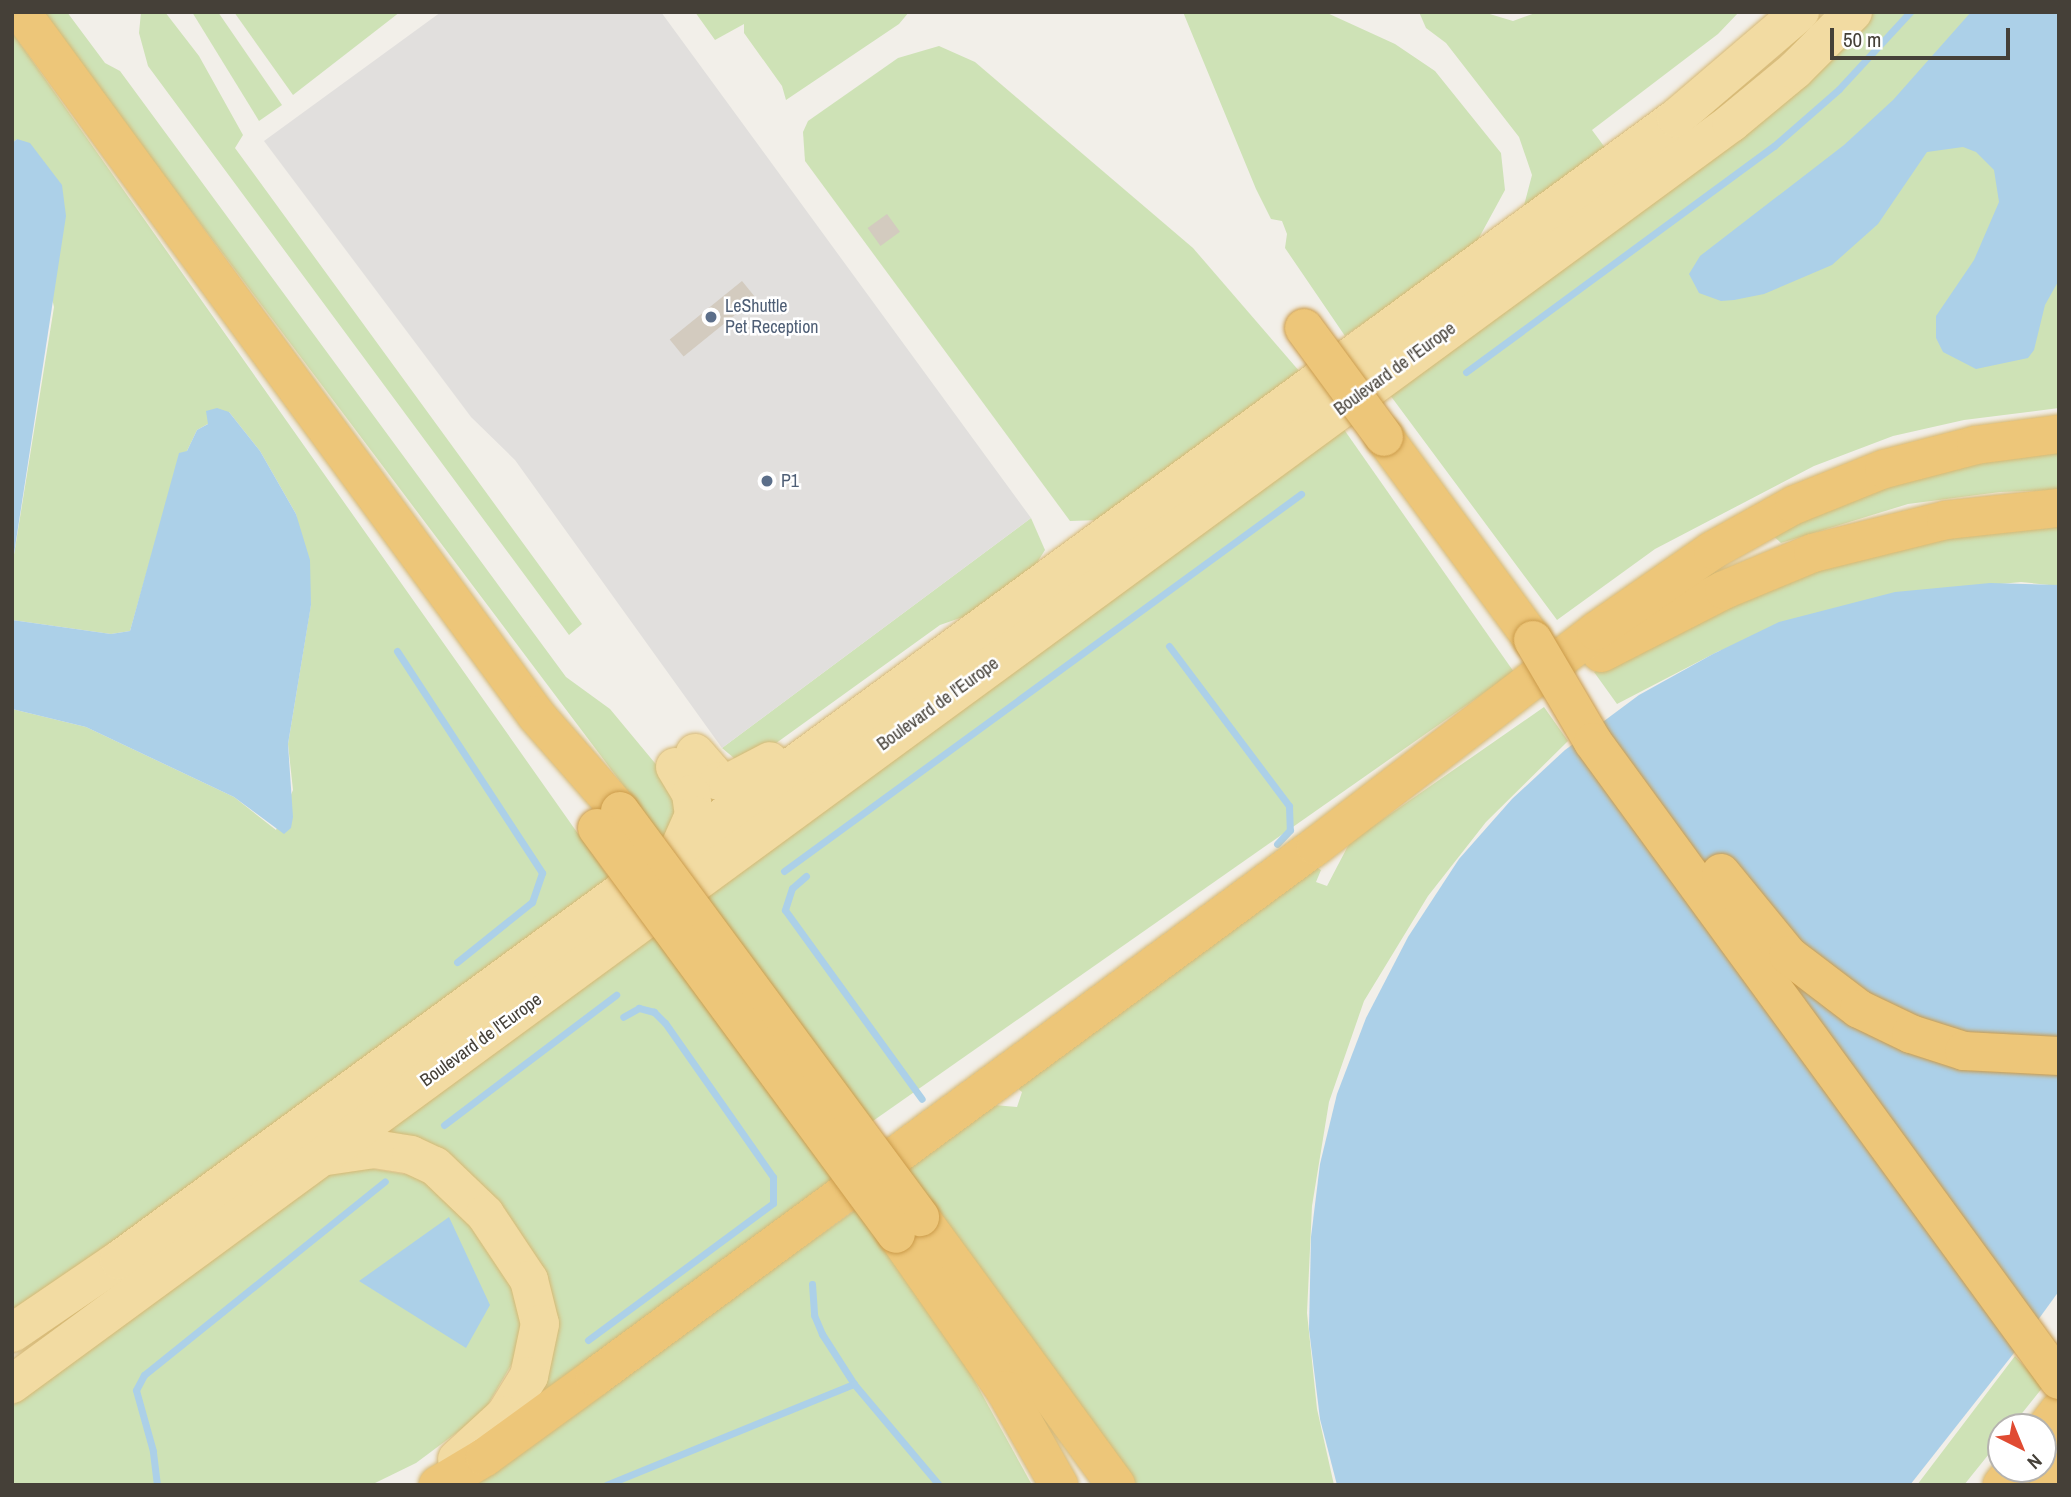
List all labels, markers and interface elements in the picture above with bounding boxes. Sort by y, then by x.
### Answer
scale bar [1833,14,2013,58]
text: 50 m [1843,25,1881,54]
place label: LeShuttle Pet Reception [725,296,819,338]
marker: LeShuttle Pet Reception [703,309,719,325]
street label: Boulevard de l'Europe [1330,318,1460,420]
place label: P1 [781,470,799,492]
marker: P1 [759,473,775,489]
street label: Boulevard de l'Europe [873,653,1003,755]
street label: Boulevard de l'Europe [416,989,546,1091]
north arrow [1987,1413,2057,1483]
text: N [2022,1449,2048,1475]

